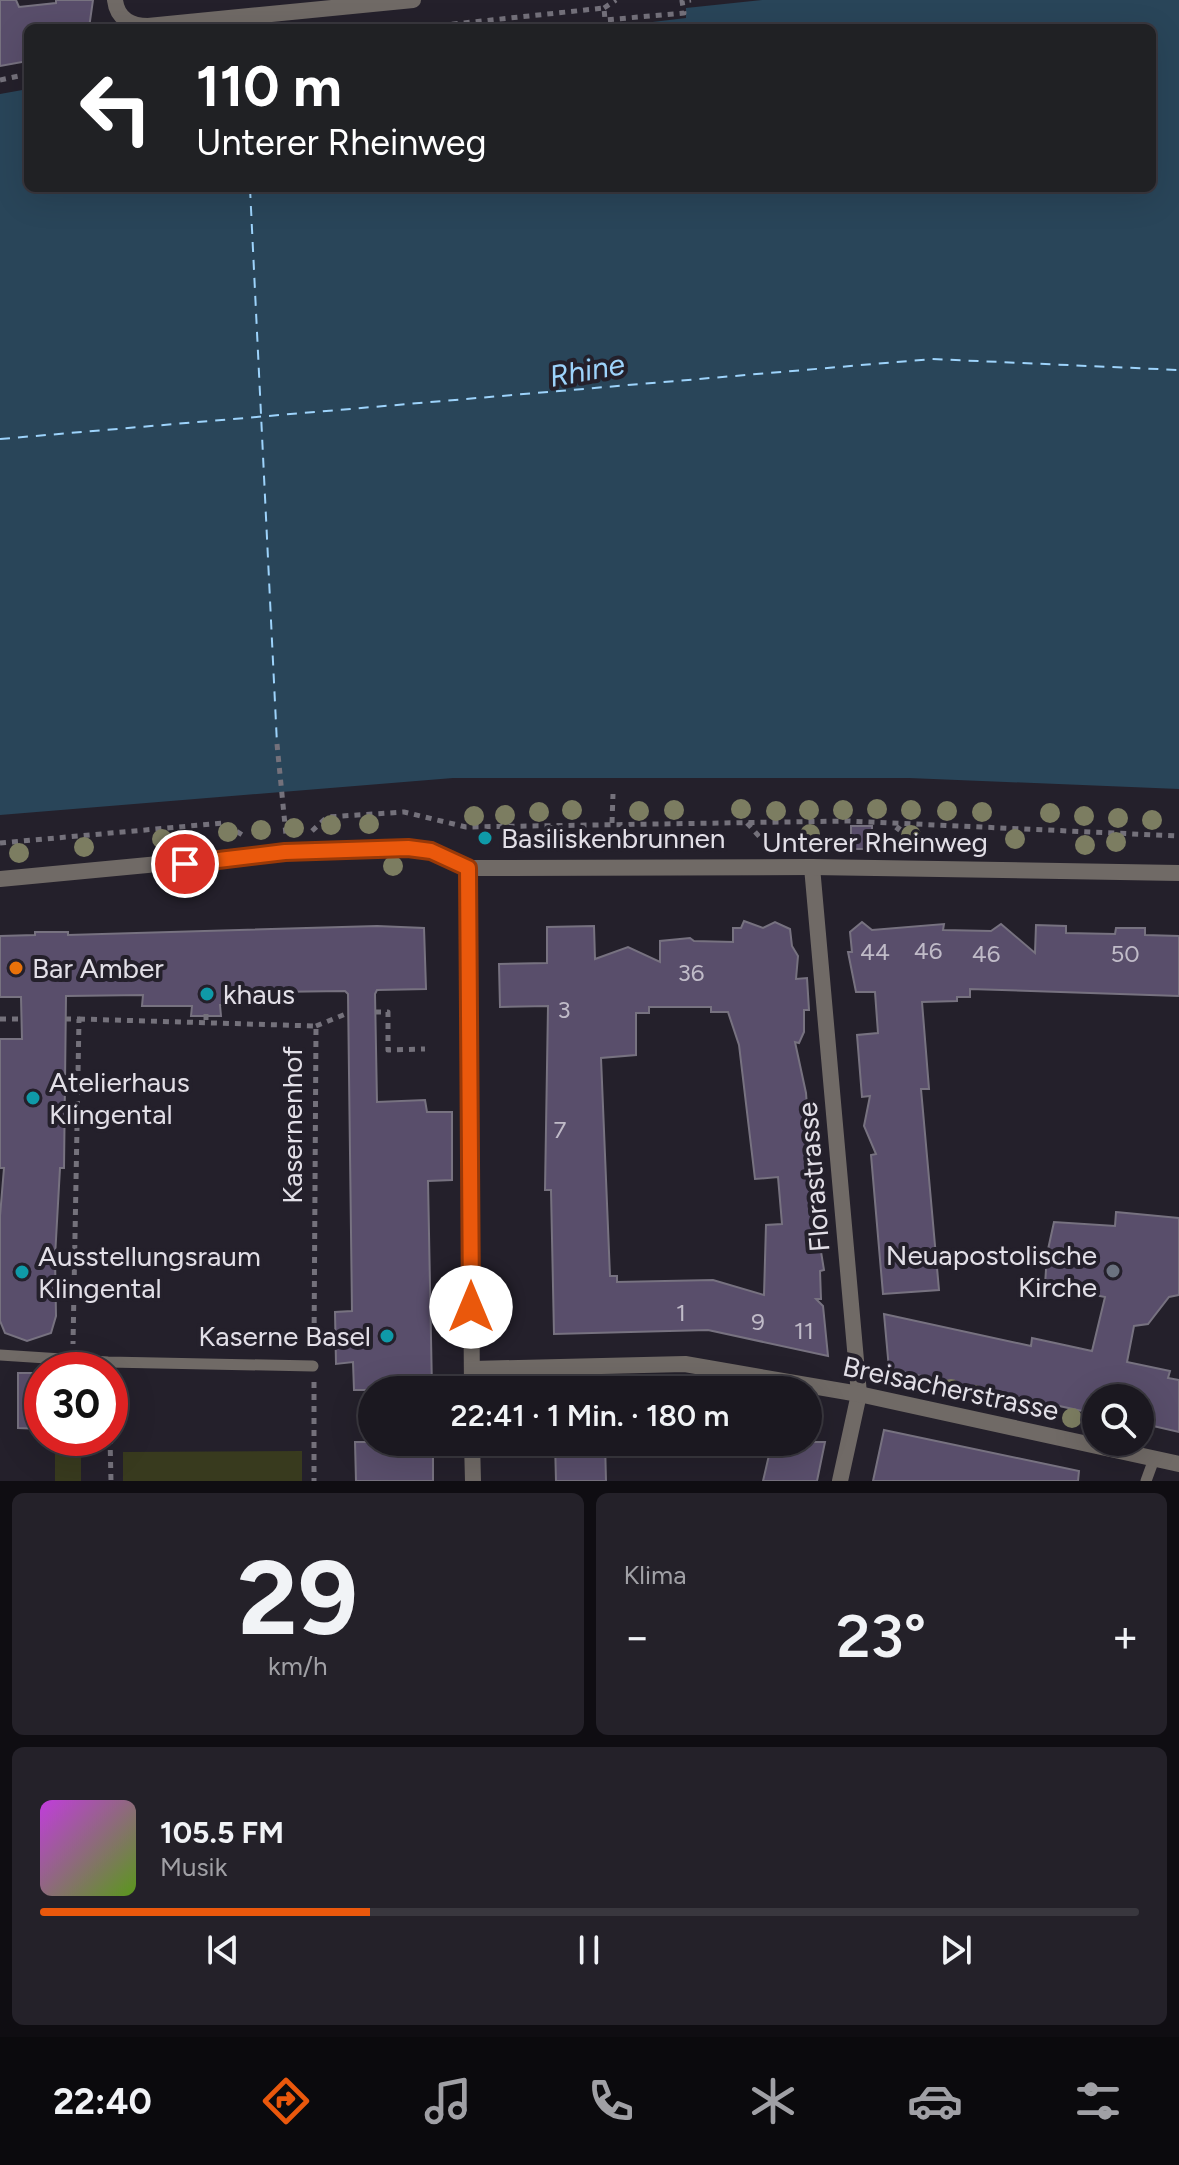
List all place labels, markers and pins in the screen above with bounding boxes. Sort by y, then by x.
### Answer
place label: Basiliskenbrunnen [501,821,725,855]
marker: Basiliskenbrunnen [476,829,494,847]
pin [151,830,219,898]
place label: Bar Amber [32,951,164,985]
marker: Bar Amber [7,959,25,977]
place label: khaus [223,977,295,1011]
marker: khaus [198,985,216,1003]
place label: Atelierhaus Klingental [49,1065,190,1131]
marker: Atelierhaus Klingental [24,1089,42,1107]
place label: Neuapostolische Kirche [886,1238,1097,1304]
place label: Ausstellungsraum Klingental [38,1239,261,1305]
marker: Neuapostolische Kirche [1104,1262,1122,1280]
marker: Ausstellungsraum Klingental [13,1263,31,1281]
place label: Kaserne Basel [198,1319,371,1353]
marker: Kaserne Basel [378,1327,396,1345]

